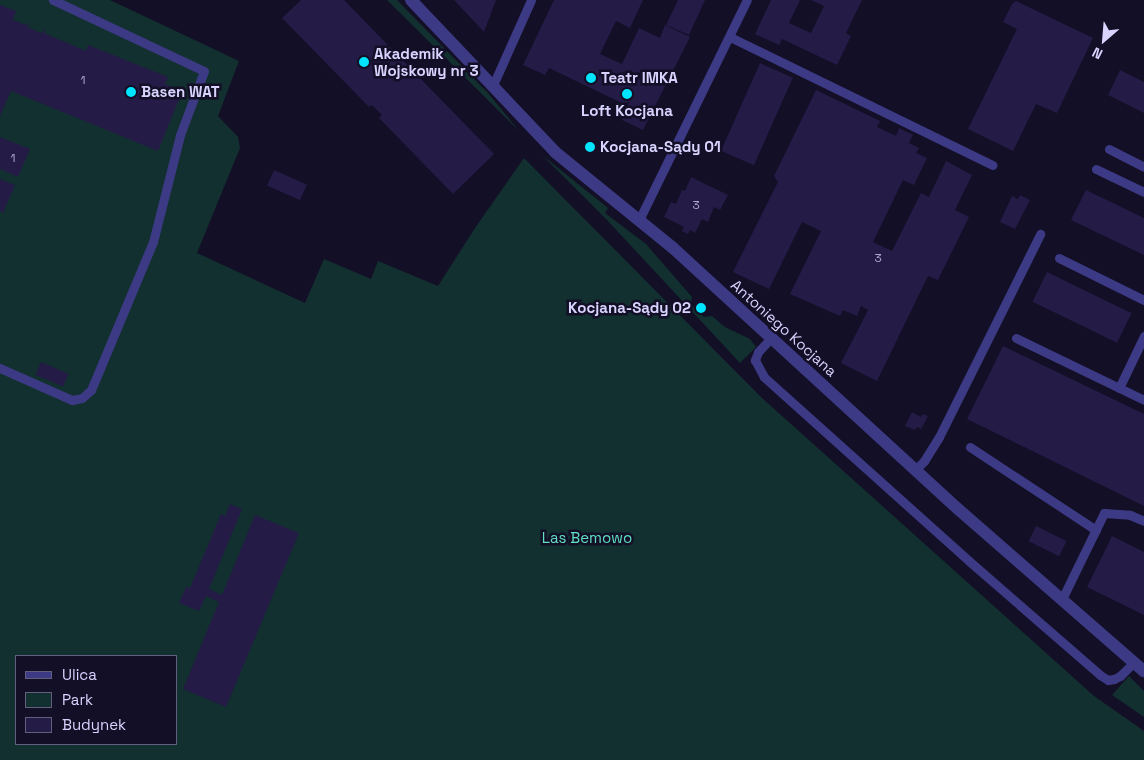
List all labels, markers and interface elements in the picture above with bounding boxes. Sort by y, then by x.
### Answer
north arrow [1079,15,1129,65]
text: N [1089,43,1105,64]
place label: Akademik Wojskowy nr 3 [374,44,479,79]
marker: Akademik Wojskowy nr 3 [358,56,370,68]
place label: Teatr IMKA [601,69,678,87]
marker: Teatr IMKA [585,72,597,84]
house number: 1 [80,74,86,88]
place label: Basen WAT [141,83,220,101]
marker: Basen WAT [125,86,137,98]
marker: Loft Kocjana [621,88,633,100]
place label: Loft Kocjana [581,102,673,120]
place label: Kocjana-Sądy 01 [600,138,721,156]
marker: Kocjana-Sądy 01 [584,141,596,153]
house number: 1 [10,152,16,166]
house number: 3 [692,199,700,213]
house number: 3 [874,252,882,266]
street label: Antoniego Kocjana [727,276,841,380]
place label: Kocjana-Sądy 02 [568,299,691,317]
marker: Kocjana-Sądy 02 [695,302,707,314]
park label: Las Bemowo [542,529,632,547]
legend [15,655,178,745]
text: Ulica [62,665,97,684]
text: Park [62,690,93,709]
text: Budynek [62,715,126,734]

